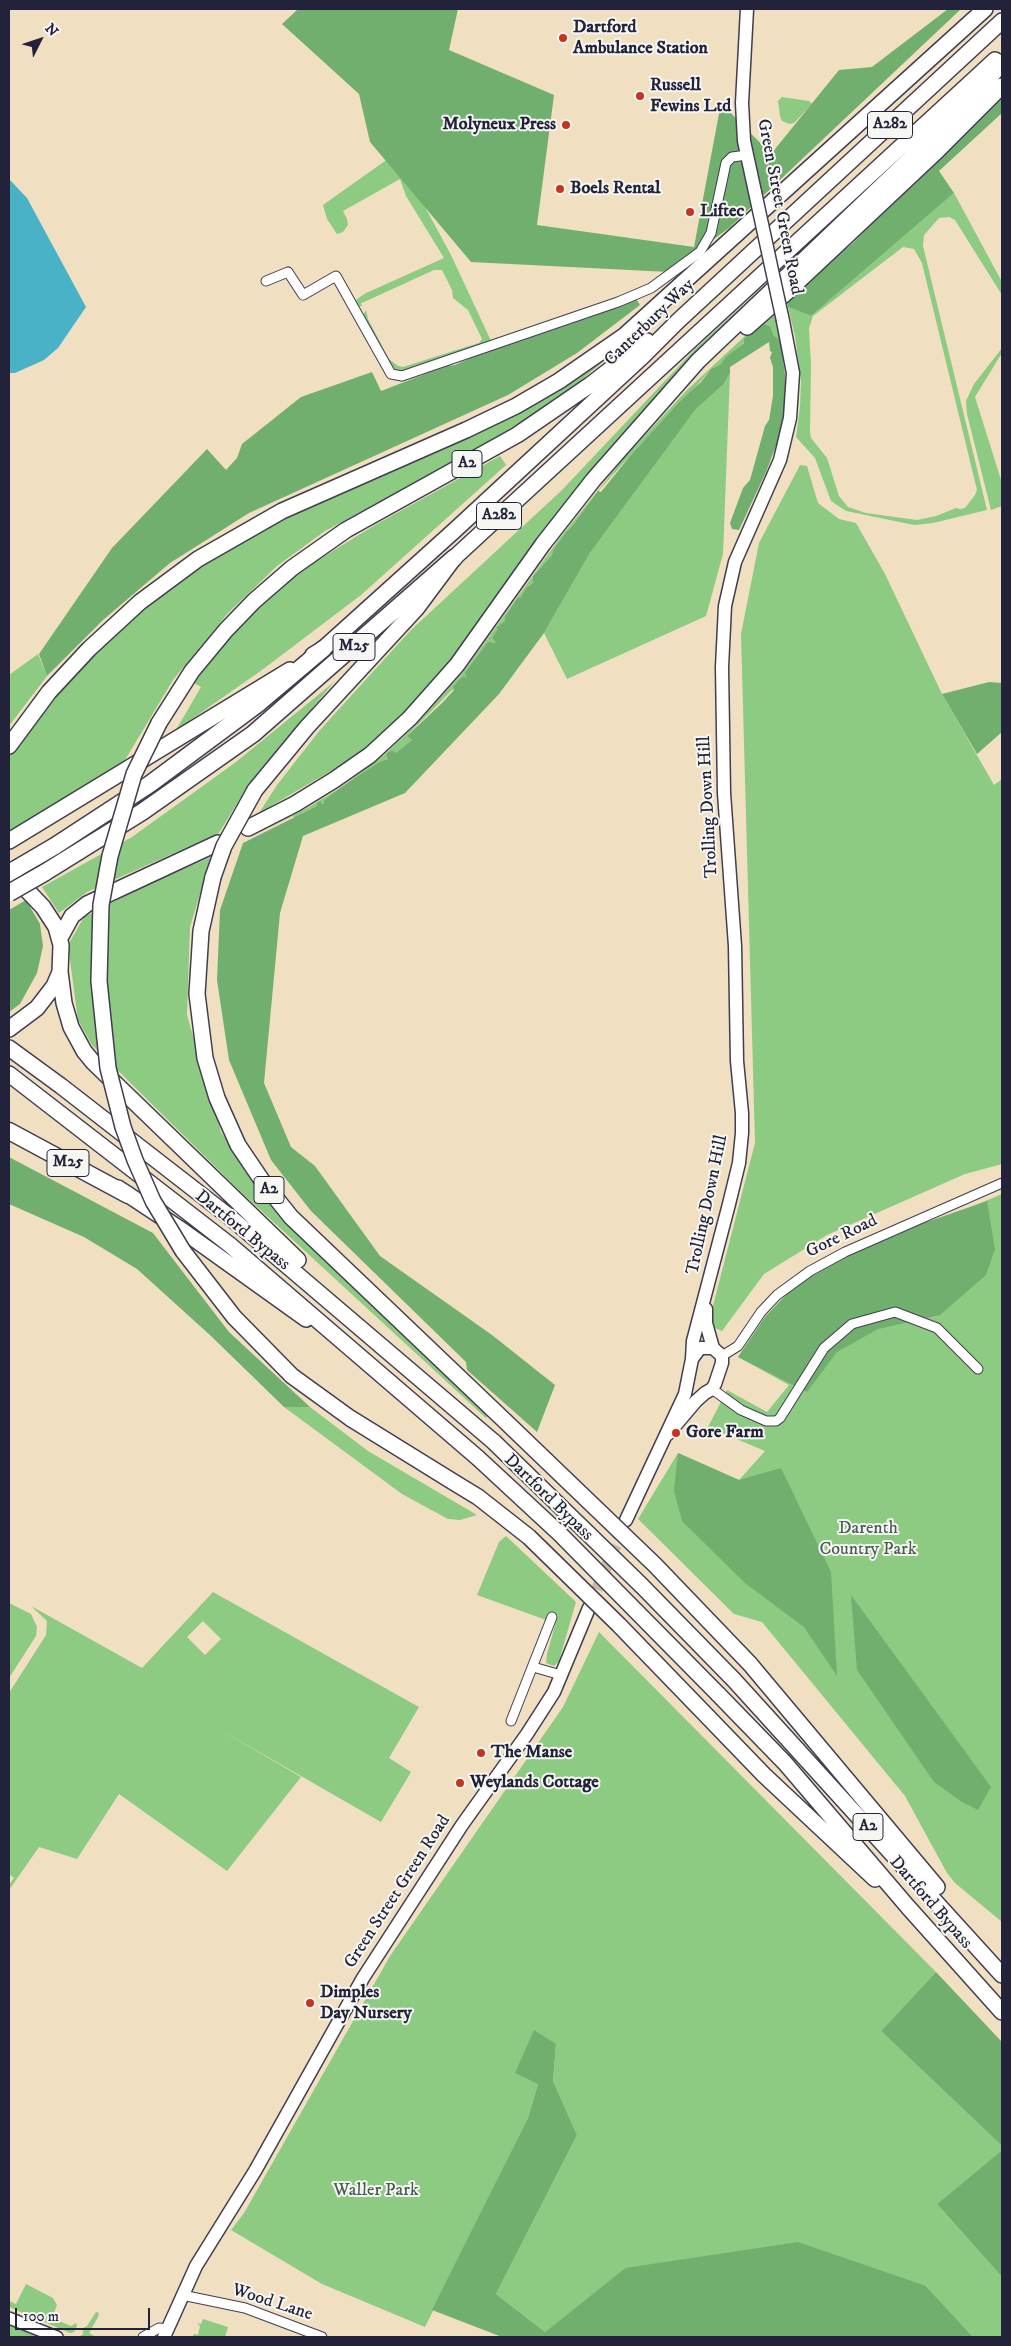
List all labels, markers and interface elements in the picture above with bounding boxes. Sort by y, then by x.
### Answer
north arrow [15,15,65,65]
place label: Dartford Ambulance Station [573,17,708,59]
text: N [41,20,62,40]
marker: Dartford Ambulance Station [557,32,569,44]
place label: Russell Fewins Ltd [650,75,731,118]
marker: Russell Fewins Ltd [634,90,646,102]
road number: A282 [868,112,912,138]
place label: Molyneux Press [443,114,556,136]
street label: Green Street Green Road [751,117,807,297]
marker: Molyneux Press [560,119,572,131]
place label: Boels Rental [570,178,660,200]
marker: Boels Rental [554,183,566,195]
place label: Liftec [700,201,744,223]
marker: Liftec [684,206,696,218]
street label: Canterbury Way [601,275,699,371]
road number: A2 [452,450,482,478]
road number: A282 [476,502,522,530]
road number: M25 [333,634,375,660]
street label: Trolling Down Hill [694,735,724,879]
street label: Trolling Down Hill [683,1133,733,1277]
road number: M25 [47,1150,89,1176]
road number: A2 [254,1176,284,1204]
street label: Dartford Bypass [190,1186,294,1276]
street label: Gore Road [803,1211,881,1263]
place label: Gore Farm [686,1422,764,1444]
marker: Gore Farm [670,1427,682,1439]
street label: Dartford Bypass [499,1450,597,1546]
park label: Darenth Country Park [819,1518,917,1560]
place label: The Manse [491,1742,572,1764]
marker: The Manse [475,1747,487,1759]
place label: Weylands Cottage [470,1772,599,1794]
marker: Weylands Cottage [454,1777,466,1789]
street label: Green Street Green Road [340,1811,456,1973]
road number: A2 [853,1814,883,1840]
street label: Dartford Bypass [884,1852,976,1954]
place label: Dimples Day Nursery [320,1982,412,2025]
marker: Dimples Day Nursery [304,1997,316,2009]
park label: Waller Park [333,2180,419,2202]
street label: Wood Lane [229,2280,315,2326]
scale bar [18,2298,152,2330]
text: 100 m [23,2307,59,2326]

